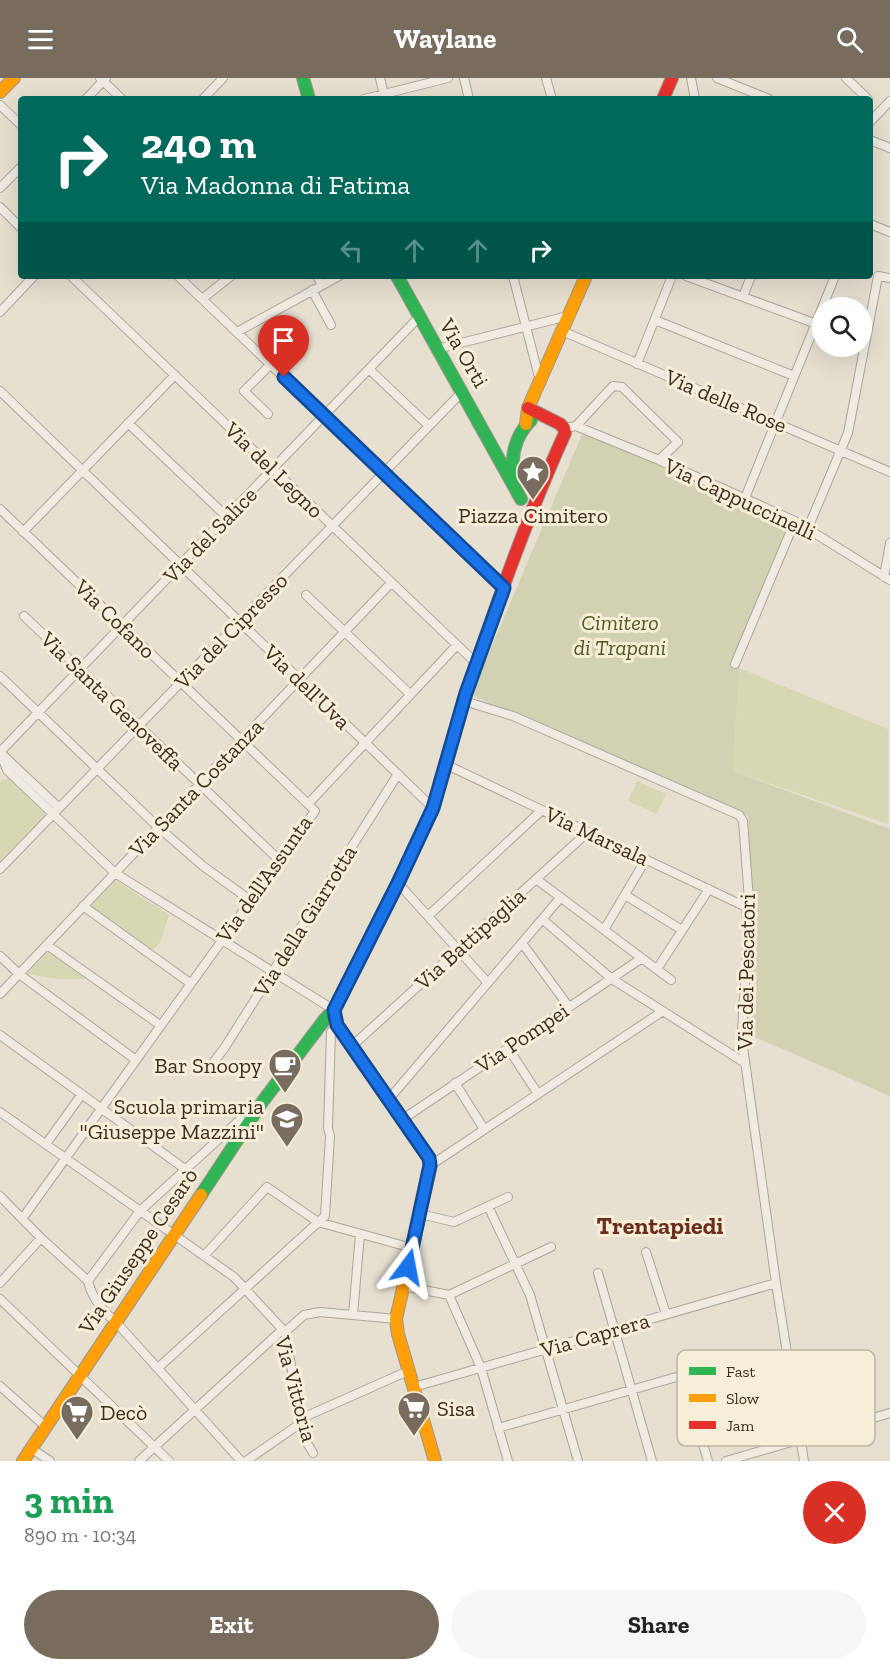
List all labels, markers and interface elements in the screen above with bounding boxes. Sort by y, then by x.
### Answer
icon: menu [24,23,57,56]
text: Waylane [394,23,496,55]
icon: search [833,23,866,56]
text: 240 m [141,118,256,169]
icon: right [42,120,120,198]
text: Via Madonna di Fatima [141,169,410,201]
icon: left [335,234,368,267]
icon: ahead [398,234,431,267]
icon: ahead [461,234,494,267]
icon: right [524,234,557,267]
map controls [812,297,872,357]
button: search [812,297,872,357]
street label: Via Orti [433,313,494,392]
pin [258,315,309,377]
icon: arrive [267,324,300,357]
street label: Via delle Rose [660,363,791,439]
street label: Via del Legno [218,415,329,524]
street label: Via Cappuccinelli [659,452,820,546]
place icon: Piazza Cimitero [515,454,551,501]
street label: Via del Salice [157,481,263,590]
place label: Piazza Cimitero [458,502,608,529]
street label: Via del Cipresso [168,567,293,696]
street label: Via Cofano [68,573,161,664]
park label: Cimitero di Trapani [574,609,666,661]
street label: Via Santa Genoveffa [34,625,190,777]
street label: Via dell'Uva [257,638,357,736]
street label: Via Santa Costanza [122,713,269,863]
street label: Via Marsala [540,800,654,872]
street label: Via dell'Assunta [209,810,318,949]
street label: Via della Giarrotta [247,840,363,1003]
street label: Via Battipaglia [408,882,531,996]
street label: Via dei Pescatori [731,893,761,1052]
street label: Via Pompei [469,997,574,1080]
cafe icon: Bar Snoopy [267,1047,303,1094]
place label: Bar Snoopy [154,1052,263,1079]
place label: Scuola primaria "Giuseppe Mazzini" [79,1093,264,1145]
school or university icon: Scuola primaria "Giuseppe Mazzini" [269,1101,305,1148]
street label: Via Giuseppe Cesarò [72,1163,203,1340]
district label: Trentapiedi [596,1211,724,1240]
position arrow [376,1235,440,1299]
street label: Via Caprera [536,1306,653,1364]
street label: Via Vittoria [269,1332,323,1445]
legend [677,1350,875,1446]
text: Fast [726,1362,755,1381]
text: Slow [726,1389,760,1408]
supermarket icon: Sisa [396,1390,432,1437]
supermarket icon: Decò [59,1394,95,1441]
place label: Sisa [437,1395,476,1422]
place label: Decò [100,1399,147,1426]
text: Jam [726,1416,755,1435]
text: 3 min [24,1479,114,1522]
button: close [803,1481,866,1544]
text: 890 m · 10:34 [24,1523,136,1547]
button: Exit [24,1590,439,1659]
button: Share [451,1590,866,1659]

